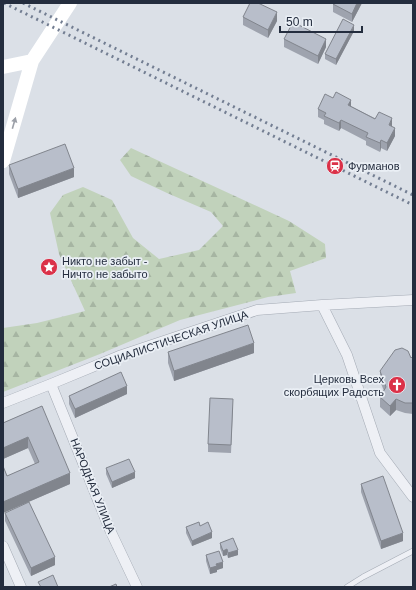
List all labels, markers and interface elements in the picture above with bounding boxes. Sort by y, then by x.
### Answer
scale bar [280,8,362,34]
text: 50 m [286,15,313,29]
one-way arrow [11,117,17,129]
station icon: Фурманов [325,156,345,176]
place label: Фурманов [348,160,400,172]
place label: Никто не забыт - Ничто не забыто [62,255,148,280]
place icon: Никто не забыт - Ничто не забыто [39,257,59,277]
street label: СОЦИАЛИСТИЧЕСКАЯ УЛИЦА [93,308,250,372]
place label: Церковь Всех скорбящих Радость [284,373,384,398]
church icon: Церковь Всех скорбящих Радость [387,375,407,395]
street label: НАРОДНАЯ УЛИЦА [68,437,118,536]

